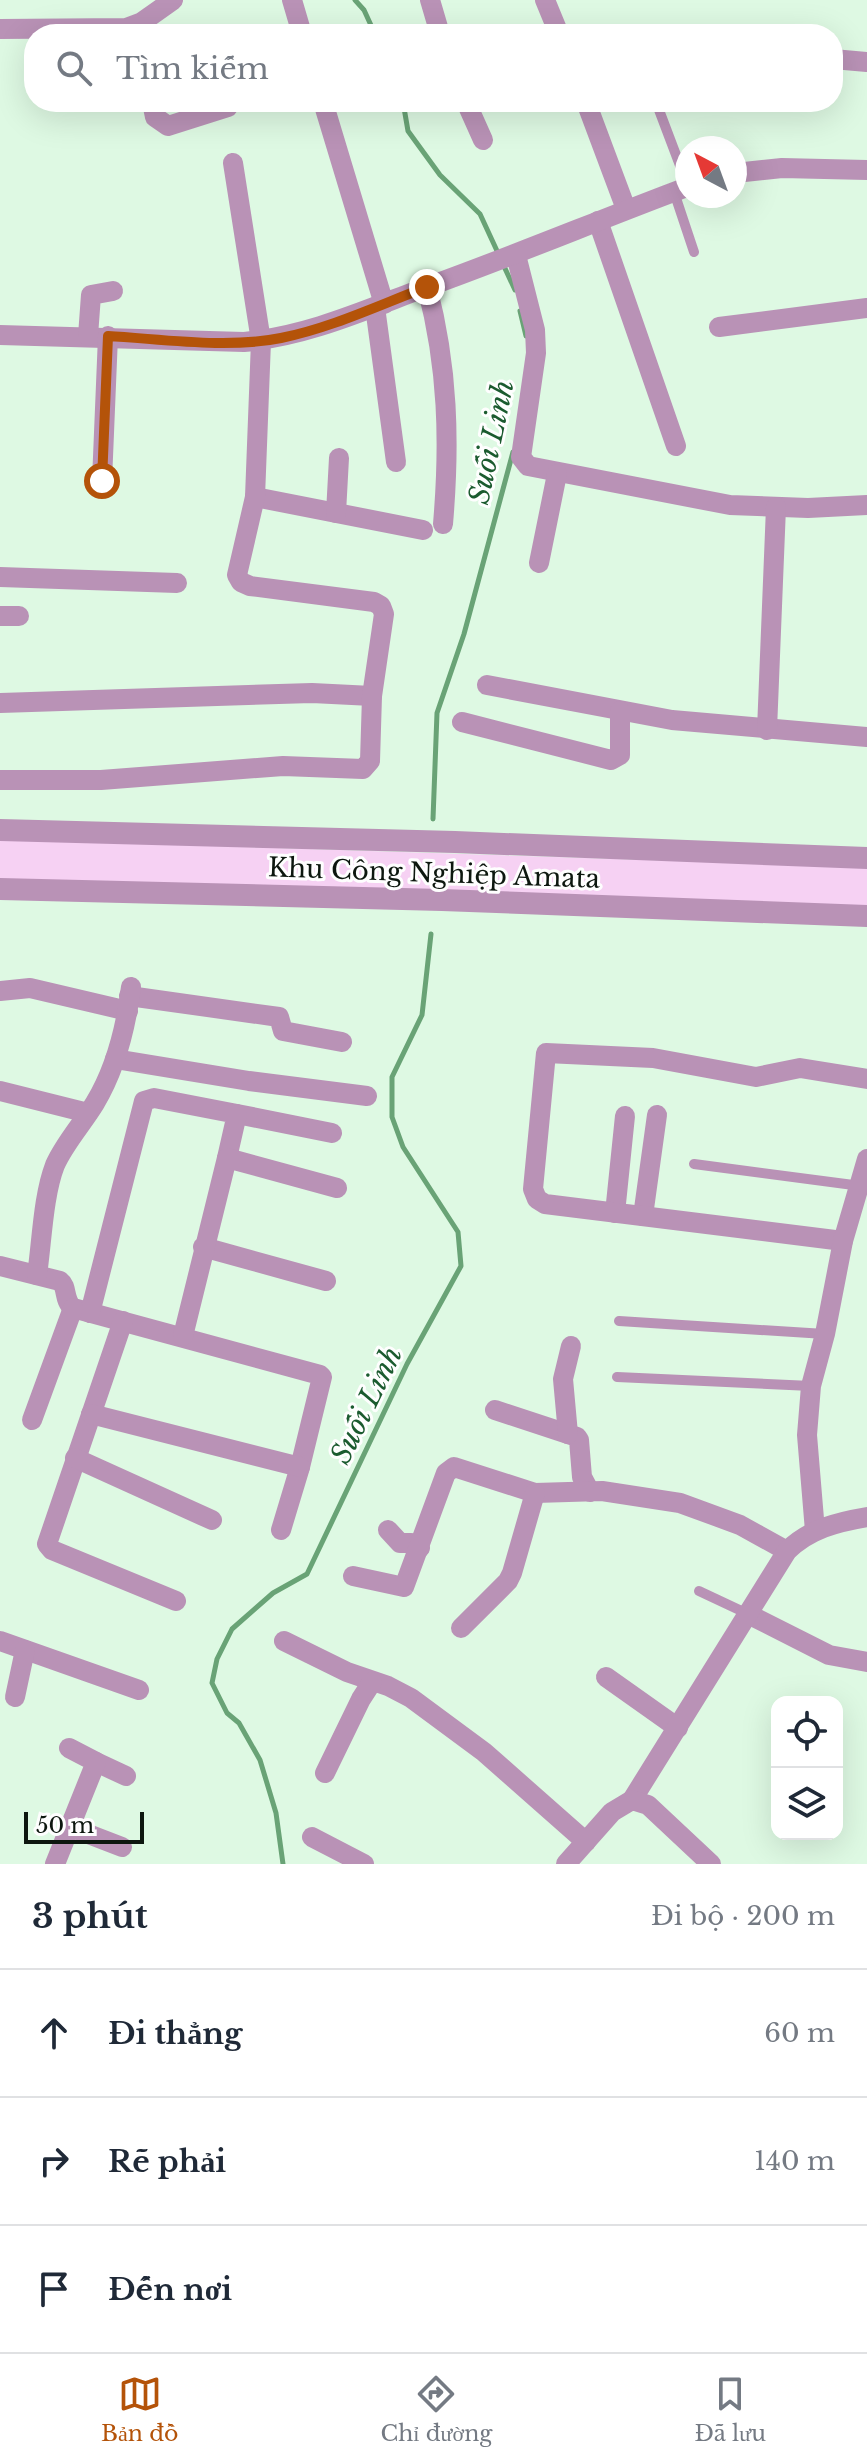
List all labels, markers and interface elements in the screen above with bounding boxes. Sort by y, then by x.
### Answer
search box [24,24,843,112]
icon: search [52,46,96,90]
text: Tìm kiếm [116,50,269,87]
north arrow [675,136,747,208]
route end [409,269,445,305]
water label: Suối Linh [461,377,522,508]
route start [84,463,120,499]
street label: Khu Công Nghiệp Amata [267,851,601,895]
water label: Suối Linh [323,1341,410,1470]
map controls [771,1696,843,1840]
button: locate [771,1696,843,1768]
button: layers [771,1768,843,1840]
scale bar [24,1808,144,1844]
text: 50 m [36,1812,94,1839]
text: 3 phút [32,1895,148,1937]
text: Đi bộ · 200 m [651,1900,835,1932]
icon: ahead [32,2011,76,2055]
text: Đi thẳng [108,2015,242,2052]
text: 60 m [764,2017,835,2049]
icon: right [32,2139,76,2183]
text: Rẽ phải [108,2143,226,2180]
text: 140 m [754,2145,835,2177]
icon: arrive [32,2267,76,2311]
text: Đến nơi [108,2271,232,2308]
tab: Bản đồ [101,2372,178,2447]
tab: Chỉ đường [381,2372,492,2447]
tab: Đã lưu [695,2372,766,2447]

